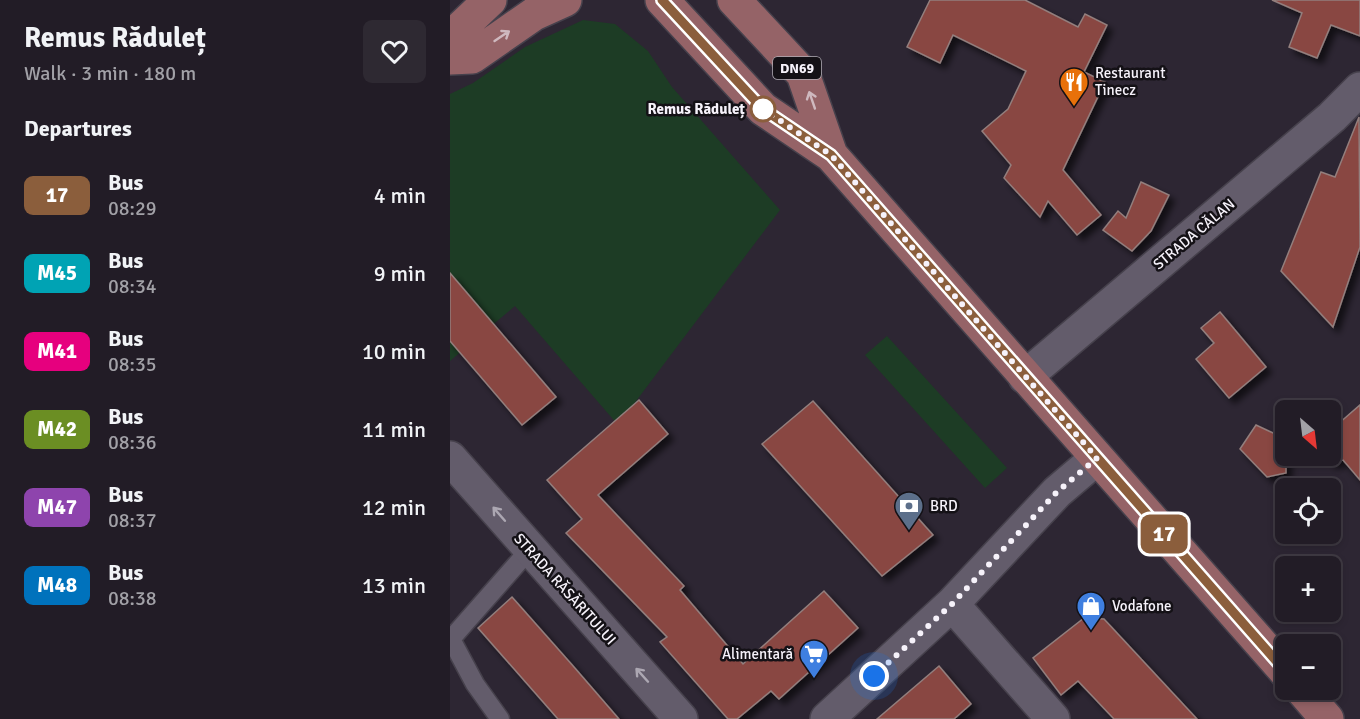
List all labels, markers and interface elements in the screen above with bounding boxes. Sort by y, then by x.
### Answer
button: heart [363,20,426,83]
text: Remus Răduleț [24,21,206,55]
one-way arrow [493,30,510,42]
road number: DN69 [773,57,821,79]
text: Walk · 3 min · 180 m [24,61,196,86]
place label: Restaurant Tinecz [1095,64,1165,99]
restaurant icon: Restaurant Tinecz [1058,66,1090,108]
one-way arrow [805,91,816,110]
marker: Remus Răduleț [750,96,776,122]
place label: Remus Răduleț [648,100,745,119]
text: Departures [24,115,132,142]
text: Bus [108,169,143,196]
text: 17 [46,182,68,208]
text: 4 min [374,182,426,209]
street label: STRADA CĂLAN [1150,195,1238,273]
text: 08:29 [108,196,157,221]
text: Bus [108,247,143,274]
text: M45 [37,260,77,286]
text: 9 min [374,260,426,287]
text: 08:34 [108,274,157,299]
text: Bus [108,325,143,352]
text: M41 [37,338,77,364]
text: 10 min [362,338,426,365]
text: 08:35 [108,352,157,377]
north arrow [1275,400,1341,466]
map controls [1275,400,1341,700]
text: Bus [108,403,143,430]
text: M42 [37,416,77,442]
text: 11 min [362,416,426,443]
text: 08:36 [108,430,157,455]
button: locate [1275,478,1341,544]
text: Bus [108,481,143,508]
bank icon: BRD [893,490,925,532]
text: M47 [37,494,77,520]
text: 12 min [362,494,426,521]
place label: BRD [930,497,958,515]
one-way arrow [492,506,506,521]
text: 08:37 [108,508,157,533]
line badge: 17 [1137,514,1191,554]
text: 17 [1153,521,1175,547]
street label: STRADA RĂSĂRITULUI [510,530,620,648]
button: + [1275,556,1341,622]
text: Bus [108,559,143,586]
text: M48 [37,572,77,598]
text: 13 min [362,572,426,599]
text: 08:38 [108,586,157,611]
shop icon: Vodafone [1075,590,1107,632]
place label: Vodafone [1112,597,1172,615]
button: − [1275,634,1341,700]
supermarket icon: Alimentară [798,638,830,680]
place label: Alimentară [722,645,793,663]
your location [859,661,889,691]
one-way arrow [635,668,649,683]

